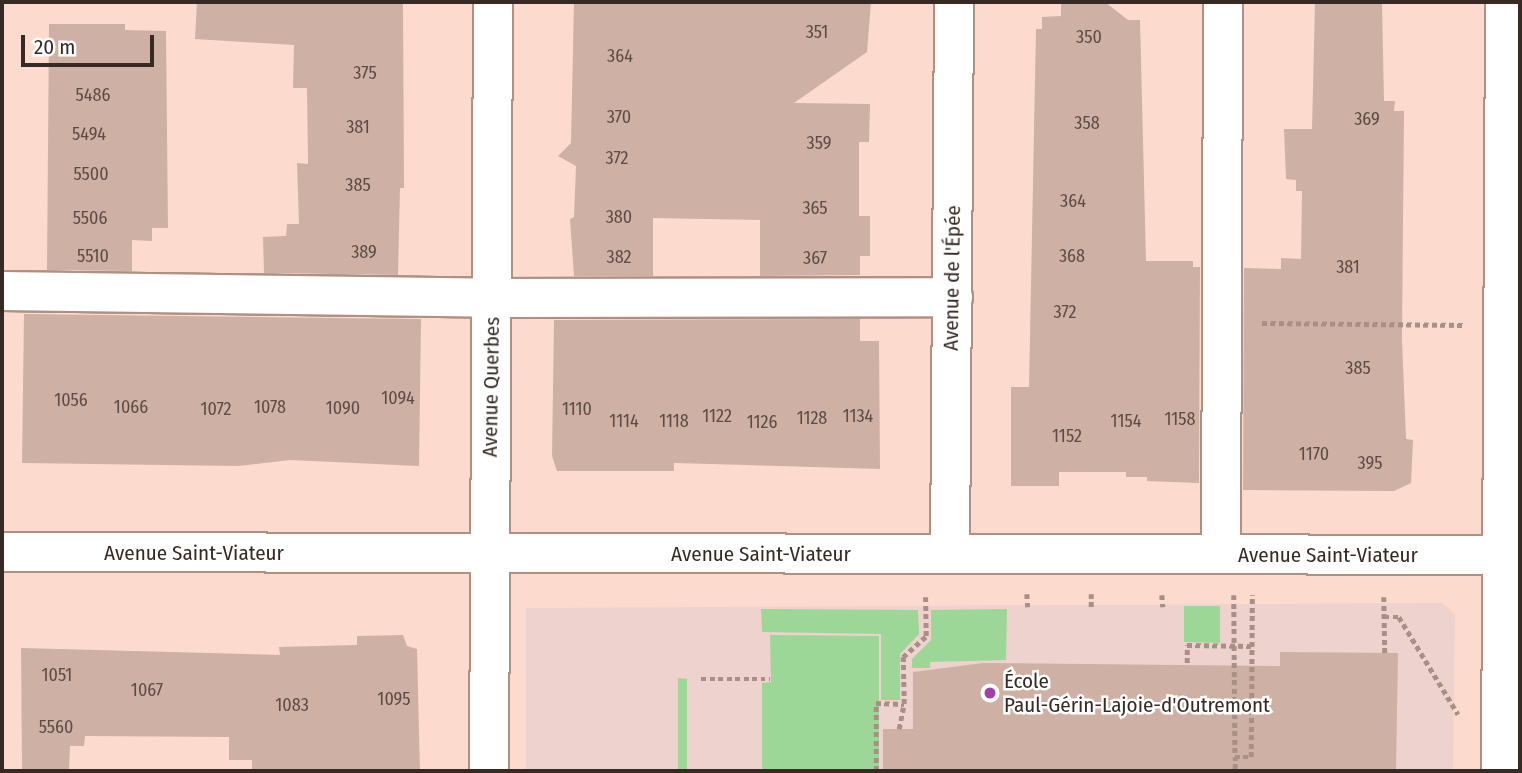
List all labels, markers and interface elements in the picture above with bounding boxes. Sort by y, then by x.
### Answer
scale bar [24,21,158,65]
house number: 351 [806,21,828,43]
house number: 350 [1076,26,1102,48]
text: 20 m [34,34,75,60]
house number: 364 [607,45,633,67]
house number: 375 [353,62,377,84]
house number: 5486 [76,84,110,106]
house number: 370 [607,106,631,128]
house number: 369 [1354,108,1380,130]
house number: 358 [1074,112,1100,134]
house number: 381 [346,116,370,138]
house number: 5494 [72,123,106,145]
house number: 359 [807,132,831,154]
house number: 372 [605,147,629,169]
house number: 5500 [73,163,109,185]
house number: 385 [345,174,371,196]
house number: 364 [1060,190,1086,212]
house number: 365 [802,197,828,219]
street label: Avenue de l'Épée [938,205,966,351]
house number: 380 [606,206,632,228]
house number: 5506 [73,207,107,229]
house number: 389 [351,241,377,263]
house number: 5510 [77,245,109,267]
house number: 368 [1059,245,1085,267]
house number: 382 [607,246,631,268]
house number: 367 [803,247,827,269]
house number: 381 [1336,256,1360,278]
house number: 372 [1053,301,1077,323]
street label: Avenue Querbes [477,317,505,457]
house number: 385 [1345,357,1371,379]
house number: 1094 [381,387,415,409]
house number: 1056 [54,389,88,411]
house number: 1066 [114,396,148,418]
house number: 1078 [254,396,286,418]
house number: 1090 [326,397,360,419]
house number: 1072 [200,398,232,420]
house number: 1110 [562,398,592,420]
house number: 1122 [702,405,732,427]
house number: 1134 [843,405,873,427]
house number: 1128 [797,407,827,429]
house number: 1158 [1164,408,1196,430]
house number: 1114 [609,410,639,432]
house number: 1118 [659,410,689,432]
house number: 1154 [1111,410,1141,432]
house number: 1126 [747,411,777,433]
house number: 1152 [1052,425,1082,447]
house number: 1170 [1299,443,1329,465]
house number: 395 [1358,452,1382,474]
street label: Avenue Saint-Viateur [104,540,284,566]
street label: Avenue Saint-Viateur [671,541,851,567]
street label: Avenue Saint-Viateur [1238,542,1418,568]
house number: 1051 [42,664,72,686]
place label: École Paul-Gérin-Lajoie-d'Outremont [1004,668,1270,718]
house number: 1067 [131,679,163,701]
marker: École Paul-Gérin-Lajoie-d'Outremont [982,685,998,701]
house number: 1095 [377,688,411,710]
house number: 1083 [275,694,309,716]
house number: 5560 [39,716,73,738]

